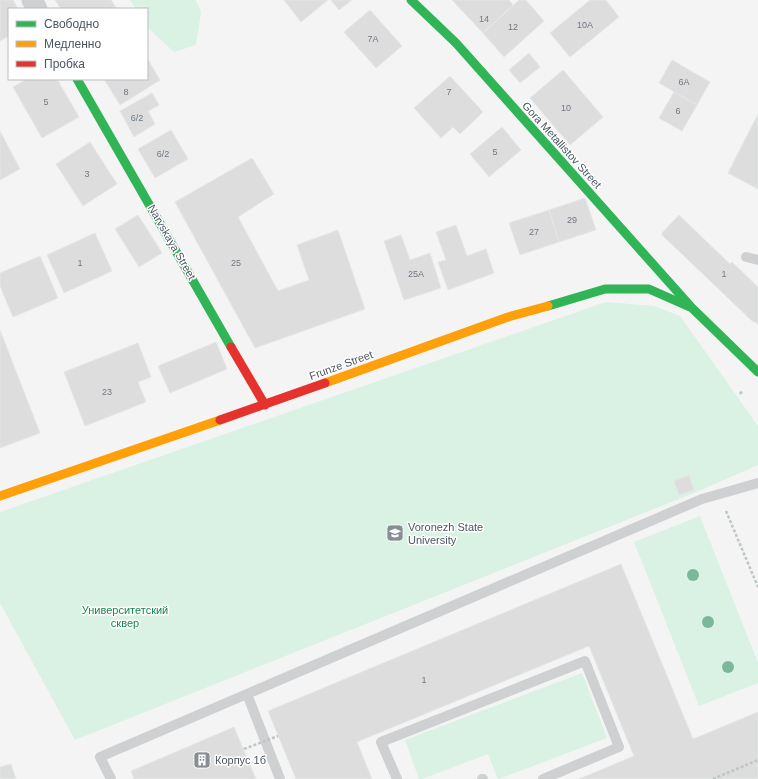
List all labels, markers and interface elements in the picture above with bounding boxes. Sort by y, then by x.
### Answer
legend [8,8,148,80]
house number: 14 [479,14,489,24]
text: Свободно [44,17,99,31]
house number: 10А [577,20,593,30]
house number: 12 [508,22,518,32]
house number: 7А [367,34,379,44]
text: Медленно [44,37,101,51]
text: Пробка [44,57,85,71]
house number: 6А [678,77,690,87]
house number: 8 [123,87,129,97]
house number: 7 [446,87,452,97]
house number: 5 [43,97,49,107]
street label: Gora Metallistov Street [520,99,604,191]
house number: 10 [561,103,571,113]
house number: 6 [675,106,681,116]
house number: 6/2 [131,113,143,123]
house number: 5 [492,147,498,157]
house number: 6/2 [157,149,169,159]
house number: 3 [84,169,90,179]
street label: Narvskaya Street [146,202,198,282]
house number: 29 [567,215,577,225]
house number: 27 [529,227,539,237]
house number: 1 [77,258,83,268]
house number: 25 [231,258,241,268]
house number: 25А [408,269,424,279]
house number: 1 [721,269,727,279]
street label: Frunze Street [308,348,374,382]
house number: 23 [102,387,112,397]
place label: Voronezh State University [408,521,483,546]
school or university icon: Voronezh State University [385,523,405,543]
park label: Университетский сквер [82,604,168,629]
house number: 1 [421,675,427,685]
building icon: Корпус 1б [192,750,212,770]
place label: Корпус 1б [215,754,266,766]

